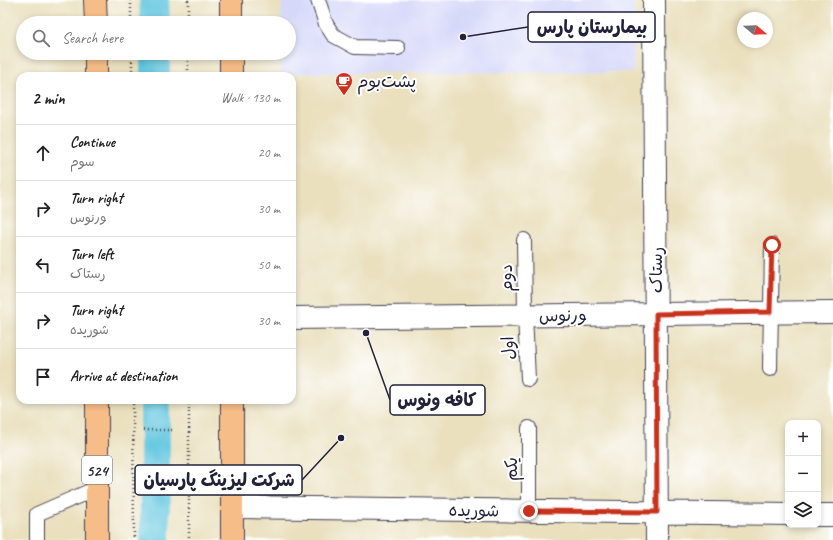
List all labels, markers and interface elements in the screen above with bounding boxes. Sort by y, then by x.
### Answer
callout: بیمارستان پارس [528,12,655,42]
north arrow [737,12,773,48]
search box [16,16,296,60]
text: بیمارستان پارس [537,16,647,39]
icon: search [30,27,52,49]
text: Search here [62,29,123,48]
cafe icon: پشت‌بوم [334,71,354,96]
place label: پشت‌بوم [357,71,416,95]
text: 2 min [32,88,65,109]
text: Walk · 130 m [221,90,280,106]
text: Continue [70,133,115,152]
icon: ahead [32,142,54,164]
text: 20 m [258,145,280,161]
text: سوم [70,154,95,170]
text: Turn right [70,189,123,208]
icon: right [32,198,54,220]
text: 30 m [258,201,280,217]
text: ورنوس [70,210,107,226]
route start [763,236,781,254]
text: Turn left [70,245,113,264]
street label: رستاک [646,247,667,293]
icon: left [32,254,54,276]
text: 50 m [258,257,280,273]
street label: دوم [496,264,520,292]
text: رستاک [70,266,105,282]
text: Turn right [70,301,123,320]
street label: ورنوس [539,305,587,326]
icon: right [32,310,54,332]
text: 30 m [258,313,280,329]
text: شوریده [70,322,109,338]
street label: اول [497,336,520,360]
icon: arrive [32,366,54,388]
text: Arrive at destination [70,367,177,386]
callout: کافه ونوس [390,385,485,415]
text: کافه ونوس [397,389,477,411]
map controls [785,420,821,528]
button: + [785,420,821,456]
road number: 524 [82,456,112,484]
button: − [785,456,821,492]
street label: یکم [501,457,524,481]
callout: شرکت لیزینگ پارسیان [135,465,302,495]
text: شرکت لیزینگ پارسیان [143,469,295,492]
button: layers [785,492,821,528]
street label: شوریده [449,500,499,521]
route end [520,502,538,520]

